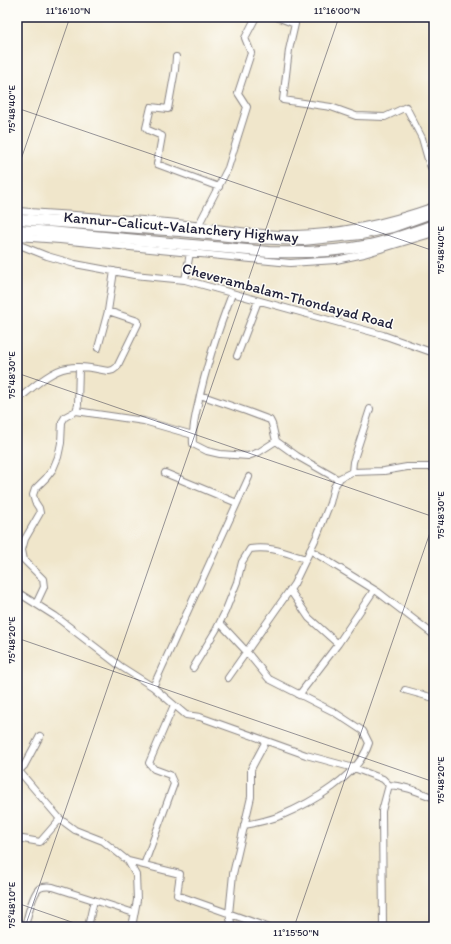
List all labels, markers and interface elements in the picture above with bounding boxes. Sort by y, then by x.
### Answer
text: 11°16'10"N [45,4,91,17]
text: 11°16'00"N [314,4,361,17]
text: 75°48'40"E [5,85,18,133]
street label: Kannur-Calicut-Valanchery Highway [63,208,299,246]
text: 75°48'40"E [434,226,447,274]
street label: Cheverambalam-Thondayad Road [180,259,396,333]
text: 75°48'30"E [5,351,18,399]
text: 75°48'30"E [434,491,447,539]
text: 75°48'20"E [5,616,18,664]
text: 75°48'20"E [434,756,447,804]
text: 75°48'10"E [5,881,18,928]
text: 11°15'50"N [273,926,319,939]

